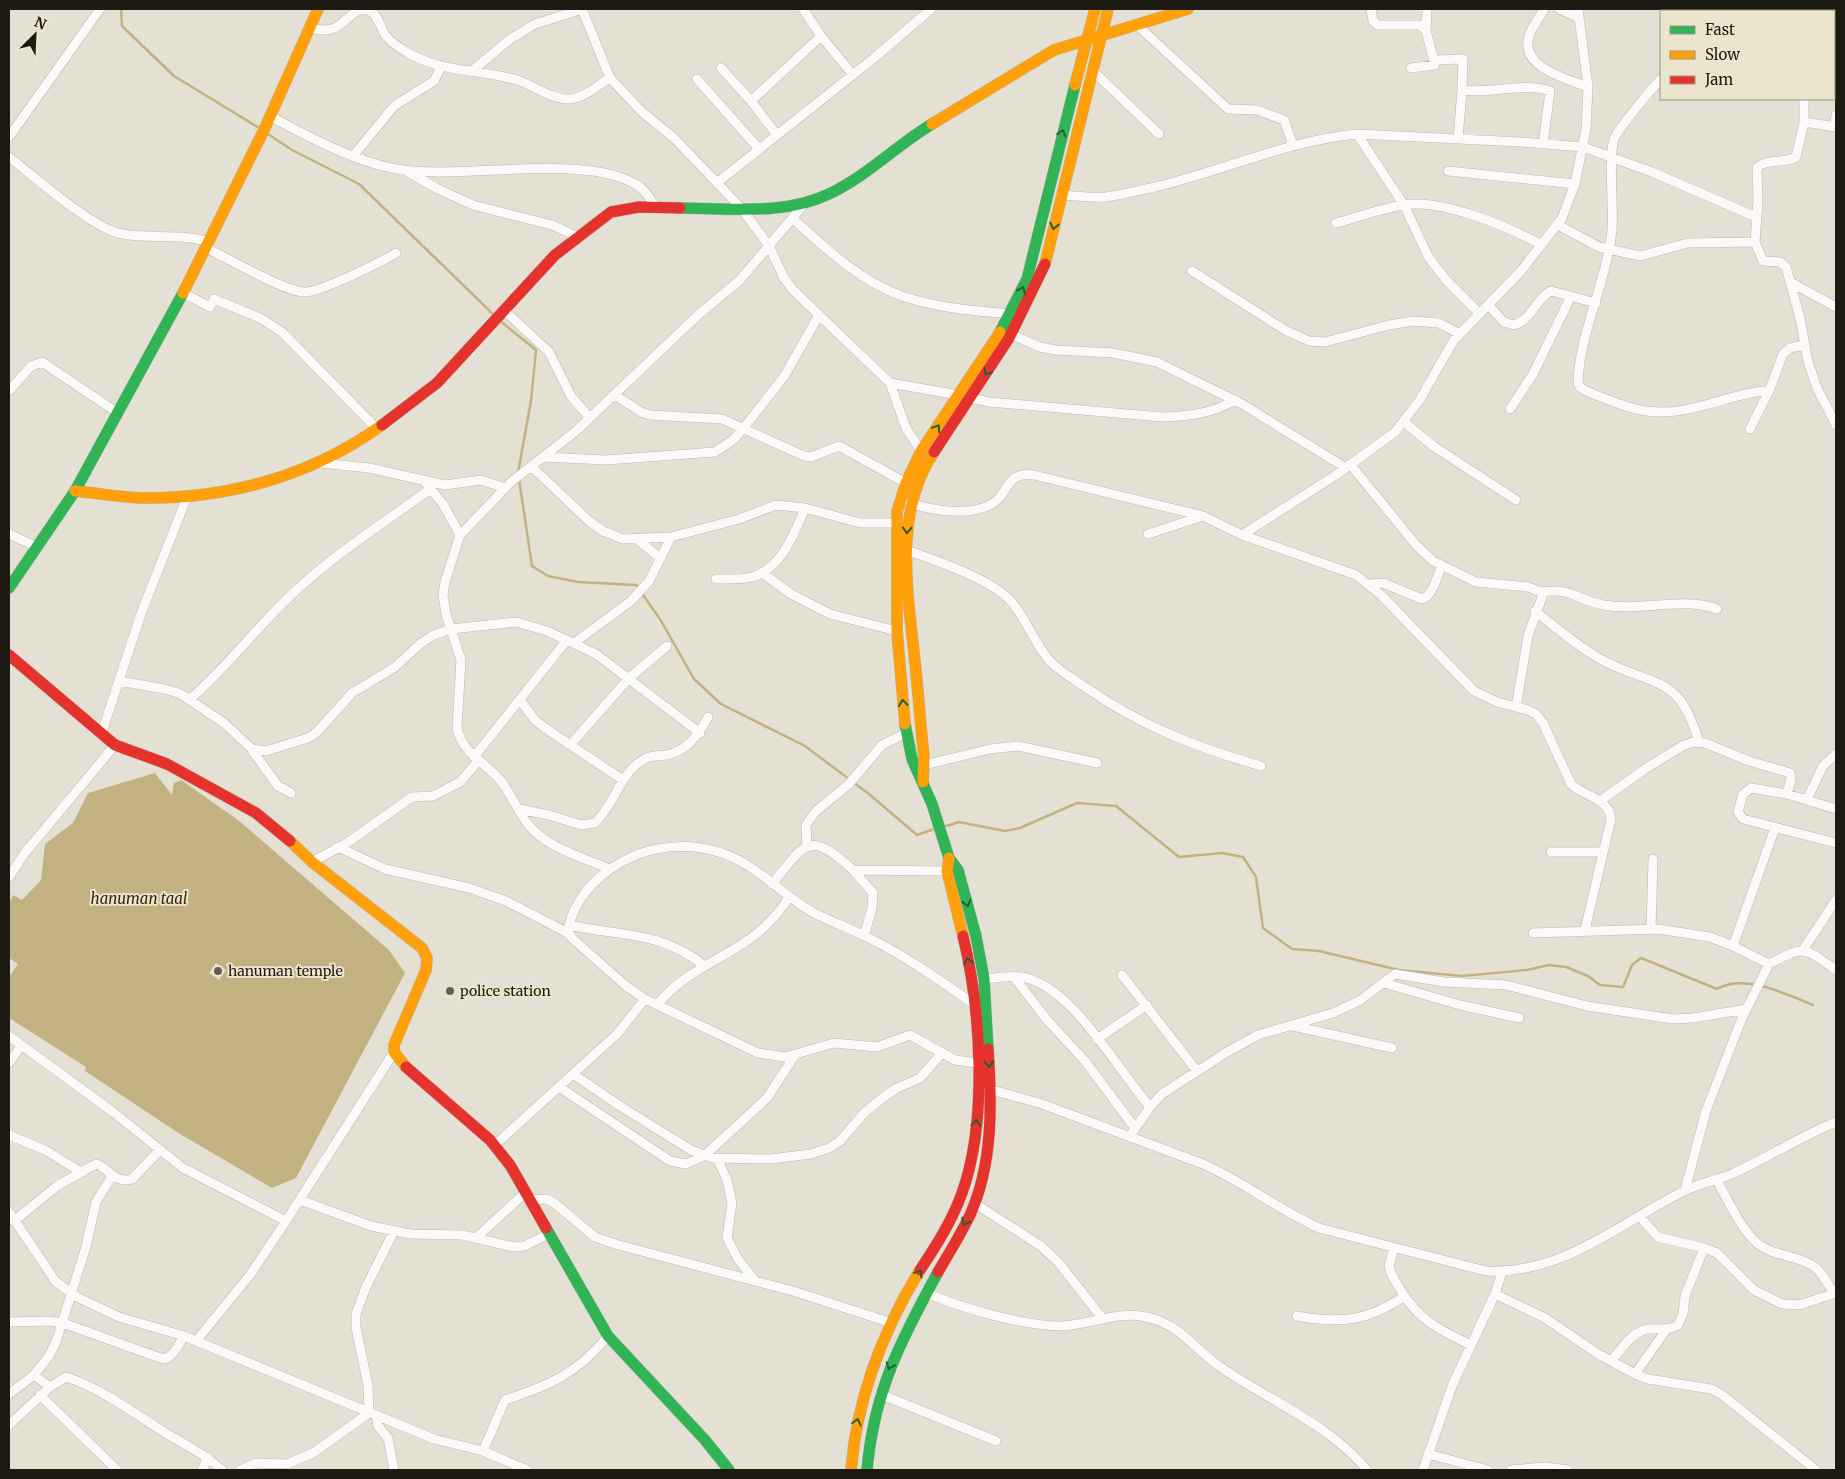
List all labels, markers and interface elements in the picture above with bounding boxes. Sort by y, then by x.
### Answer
north arrow [10,10,60,60]
legend [1660,10,1835,100]
text: N [32,13,49,34]
text: Fast [1705,20,1735,39]
text: Slow [1705,45,1740,64]
text: Jam [1704,70,1733,89]
one-way arrow [1056,128,1067,137]
one-way arrow [1049,221,1060,230]
one-way arrow [1015,286,1026,295]
one-way arrow [984,367,993,376]
one-way arrow [930,424,940,433]
one-way arrow [902,527,913,535]
one-way arrow [898,699,909,707]
water label: hanuman taal [91,889,187,908]
one-way arrow [961,899,972,908]
one-way arrow [964,957,974,966]
place label: hanuman temple [228,962,343,980]
marker: hanuman temple [212,965,224,977]
place label: police station [460,982,551,1000]
marker: police station [444,985,456,997]
one-way arrow [984,1060,995,1068]
one-way arrow [971,1119,982,1127]
one-way arrow [961,1217,971,1226]
one-way arrow [913,1269,923,1278]
one-way arrow [886,1361,896,1370]
one-way arrow [851,1419,861,1427]

